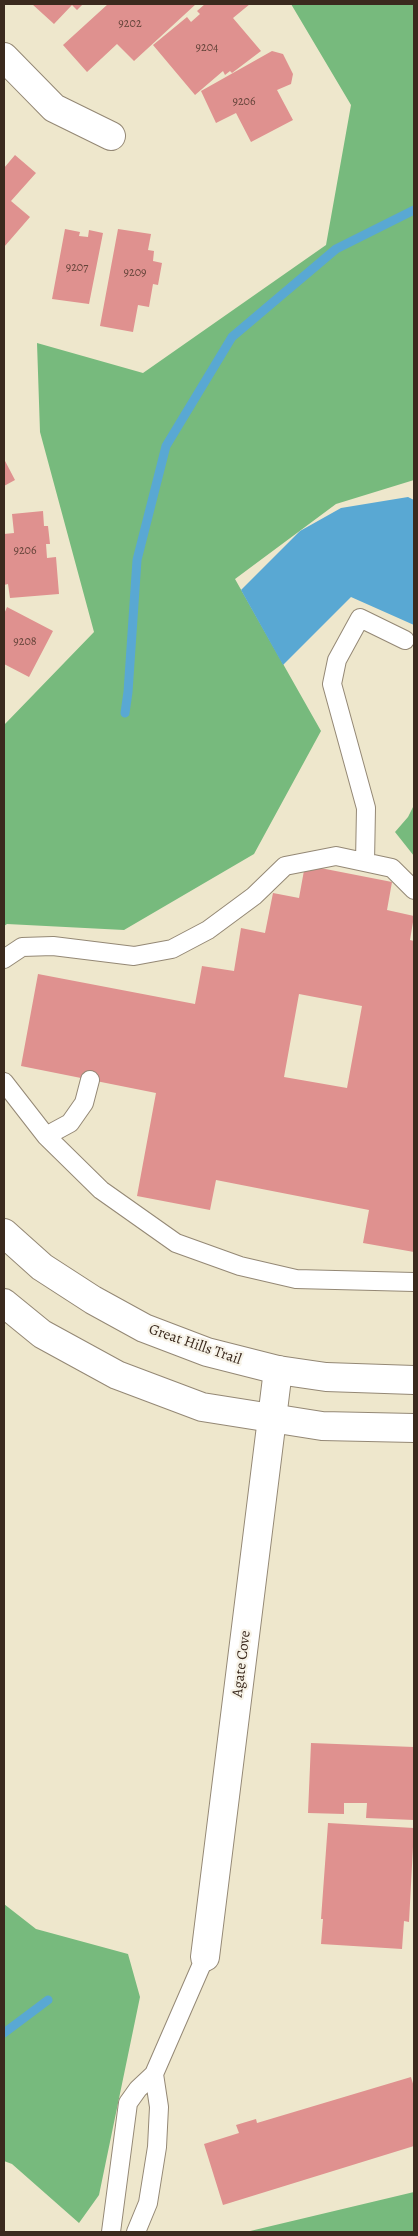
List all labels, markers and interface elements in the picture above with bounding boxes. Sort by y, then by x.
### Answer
house number: 9202 [118,17,142,31]
house number: 9204 [196,41,218,55]
house number: 9206 [232,95,256,109]
house number: 9207 [66,261,88,275]
house number: 9209 [123,266,147,280]
house number: 9206 [13,544,37,558]
house number: 9208 [13,635,37,649]
street label: Great Hills Trail [146,1321,244,1369]
street label: Agate Cove [229,1630,255,1698]

